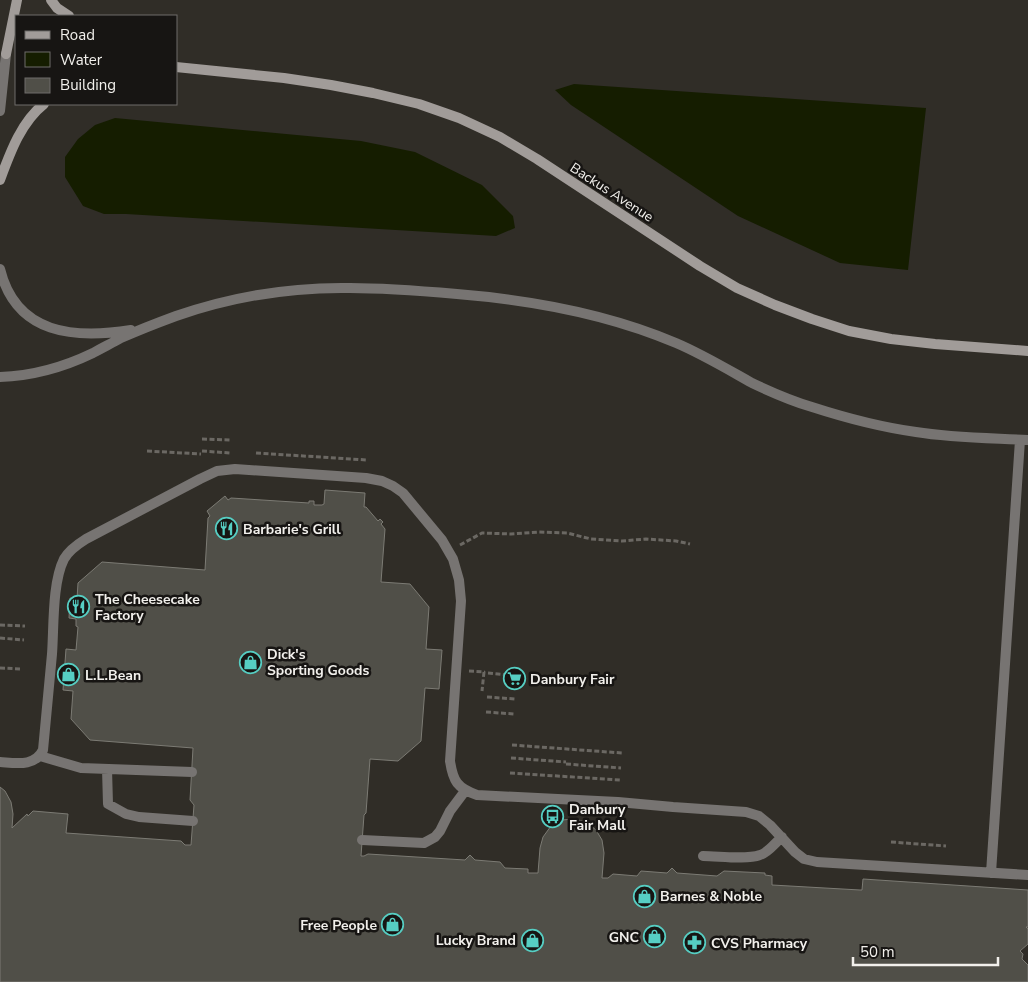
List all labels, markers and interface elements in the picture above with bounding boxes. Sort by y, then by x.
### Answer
legend [15,15,178,105]
text: Road [60,25,95,45]
text: Water [60,50,103,70]
text: Building [60,75,116,95]
street label: Backus Avenue [566,158,657,227]
restaurant icon: Barbarie's Grill [215,517,239,541]
place label: Barbarie's Grill [243,520,341,539]
place label: The Cheesecake Factory [95,590,200,625]
restaurant icon: The Cheesecake Factory [67,595,91,619]
place label: Dick's Sporting Goods [267,645,369,680]
shop icon: Dick's Sporting Goods [239,650,263,674]
shop icon: L.L.Bean [57,663,81,687]
place label: L.L.Bean [85,666,141,685]
supermarket icon: Danbury Fair [502,667,526,691]
place label: Danbury Fair [530,670,615,689]
place label: Danbury Fair Mall [569,800,626,835]
bus stop icon: Danbury Fair Mall [541,805,565,829]
shop icon: Barnes & Noble [632,884,656,908]
place label: Barnes & Noble [660,887,762,906]
shop icon: Free People [381,913,405,937]
place label: Free People [300,916,377,935]
shop icon: GNC [643,925,667,949]
shop icon: Lucky Brand [520,928,544,952]
place label: GNC [609,928,639,947]
place label: Lucky Brand [436,931,516,950]
pharmacy icon: CVS Pharmacy [683,931,707,955]
place label: CVS Pharmacy [711,934,808,953]
scale bar [853,934,998,966]
text: 50 m [860,942,895,962]

